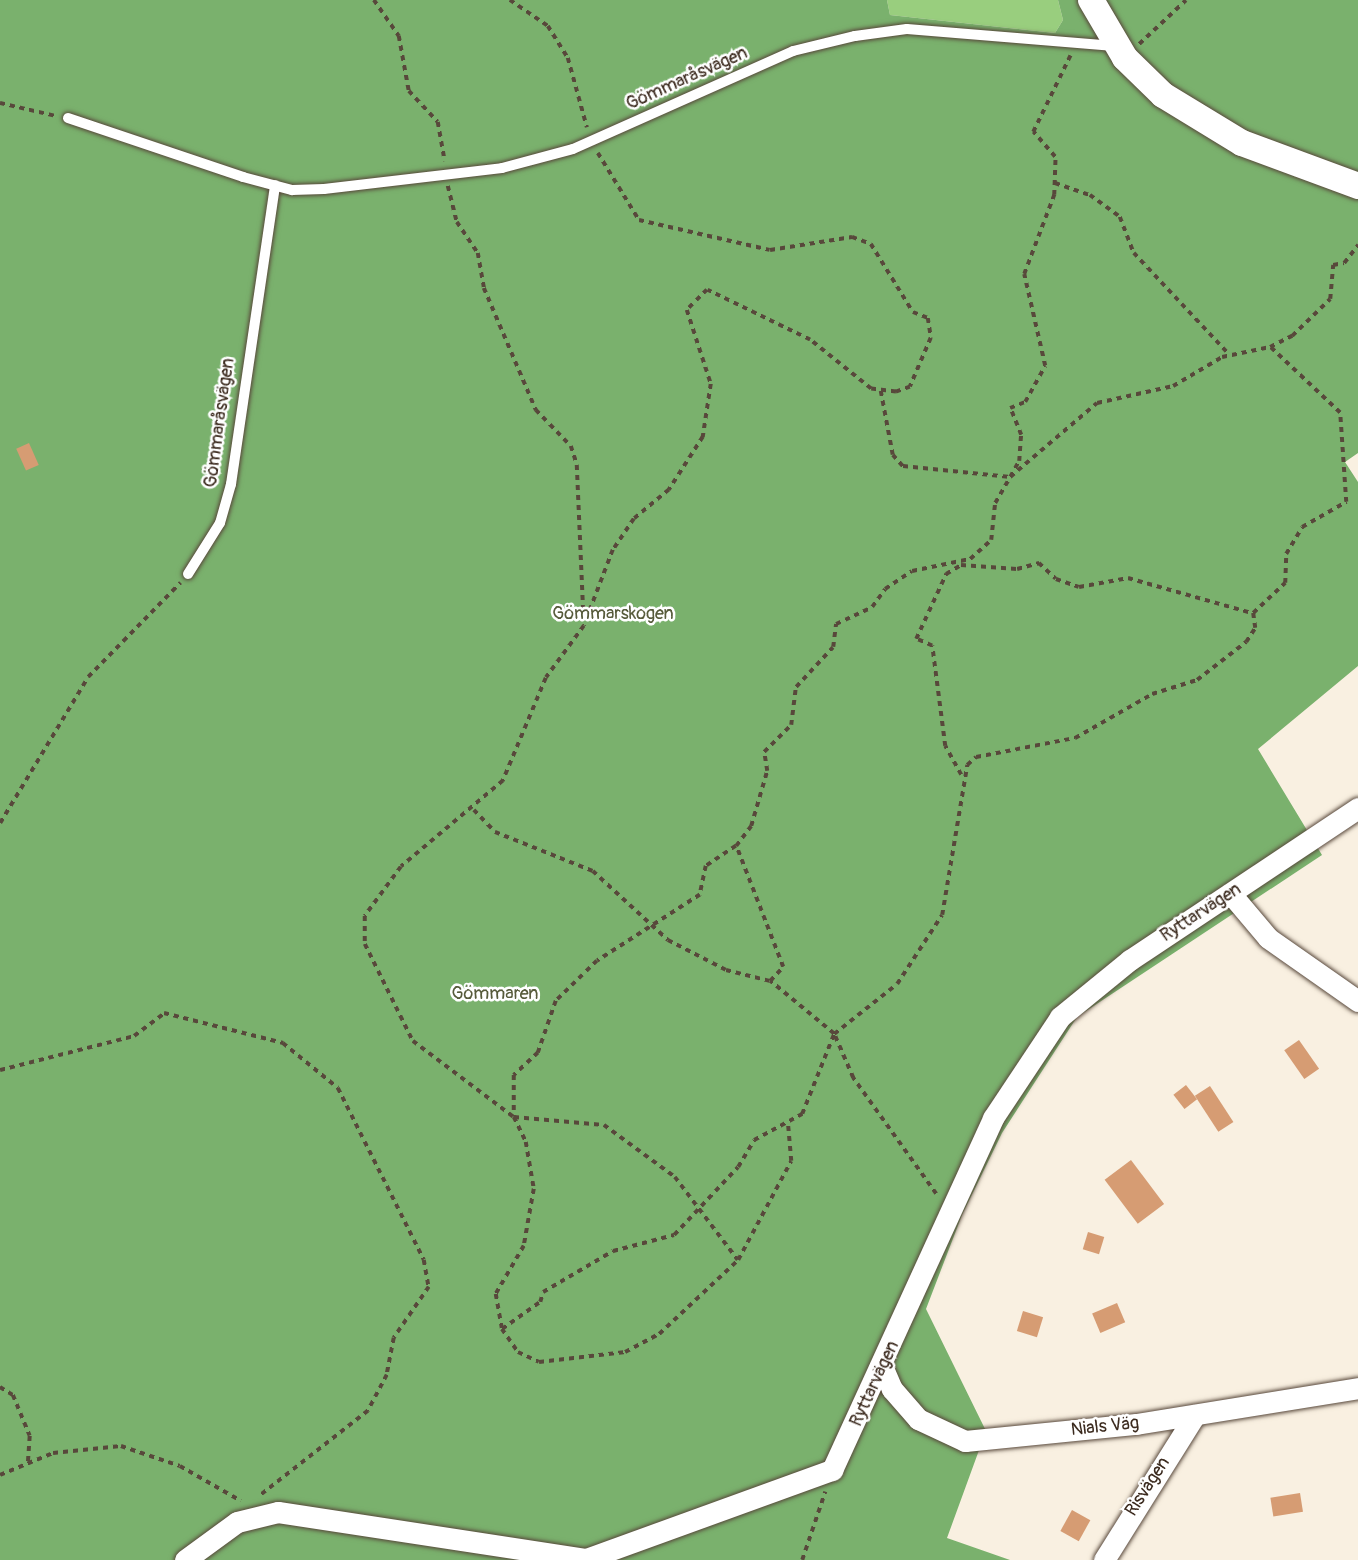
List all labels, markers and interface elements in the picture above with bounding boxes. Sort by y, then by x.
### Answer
street label: Gömmaråsvägen [623,43,751,115]
street label: Gömmaråsvägen [200,357,240,489]
park label: Gömmarskogen [552,603,674,625]
street label: Ryttarvägen [1157,879,1245,947]
park label: Gömmaren [452,983,538,1005]
street label: Ryttarvägen [846,1338,904,1430]
street label: Nials Väg [1070,1413,1140,1441]
street label: Risvägen [1121,1453,1175,1521]

